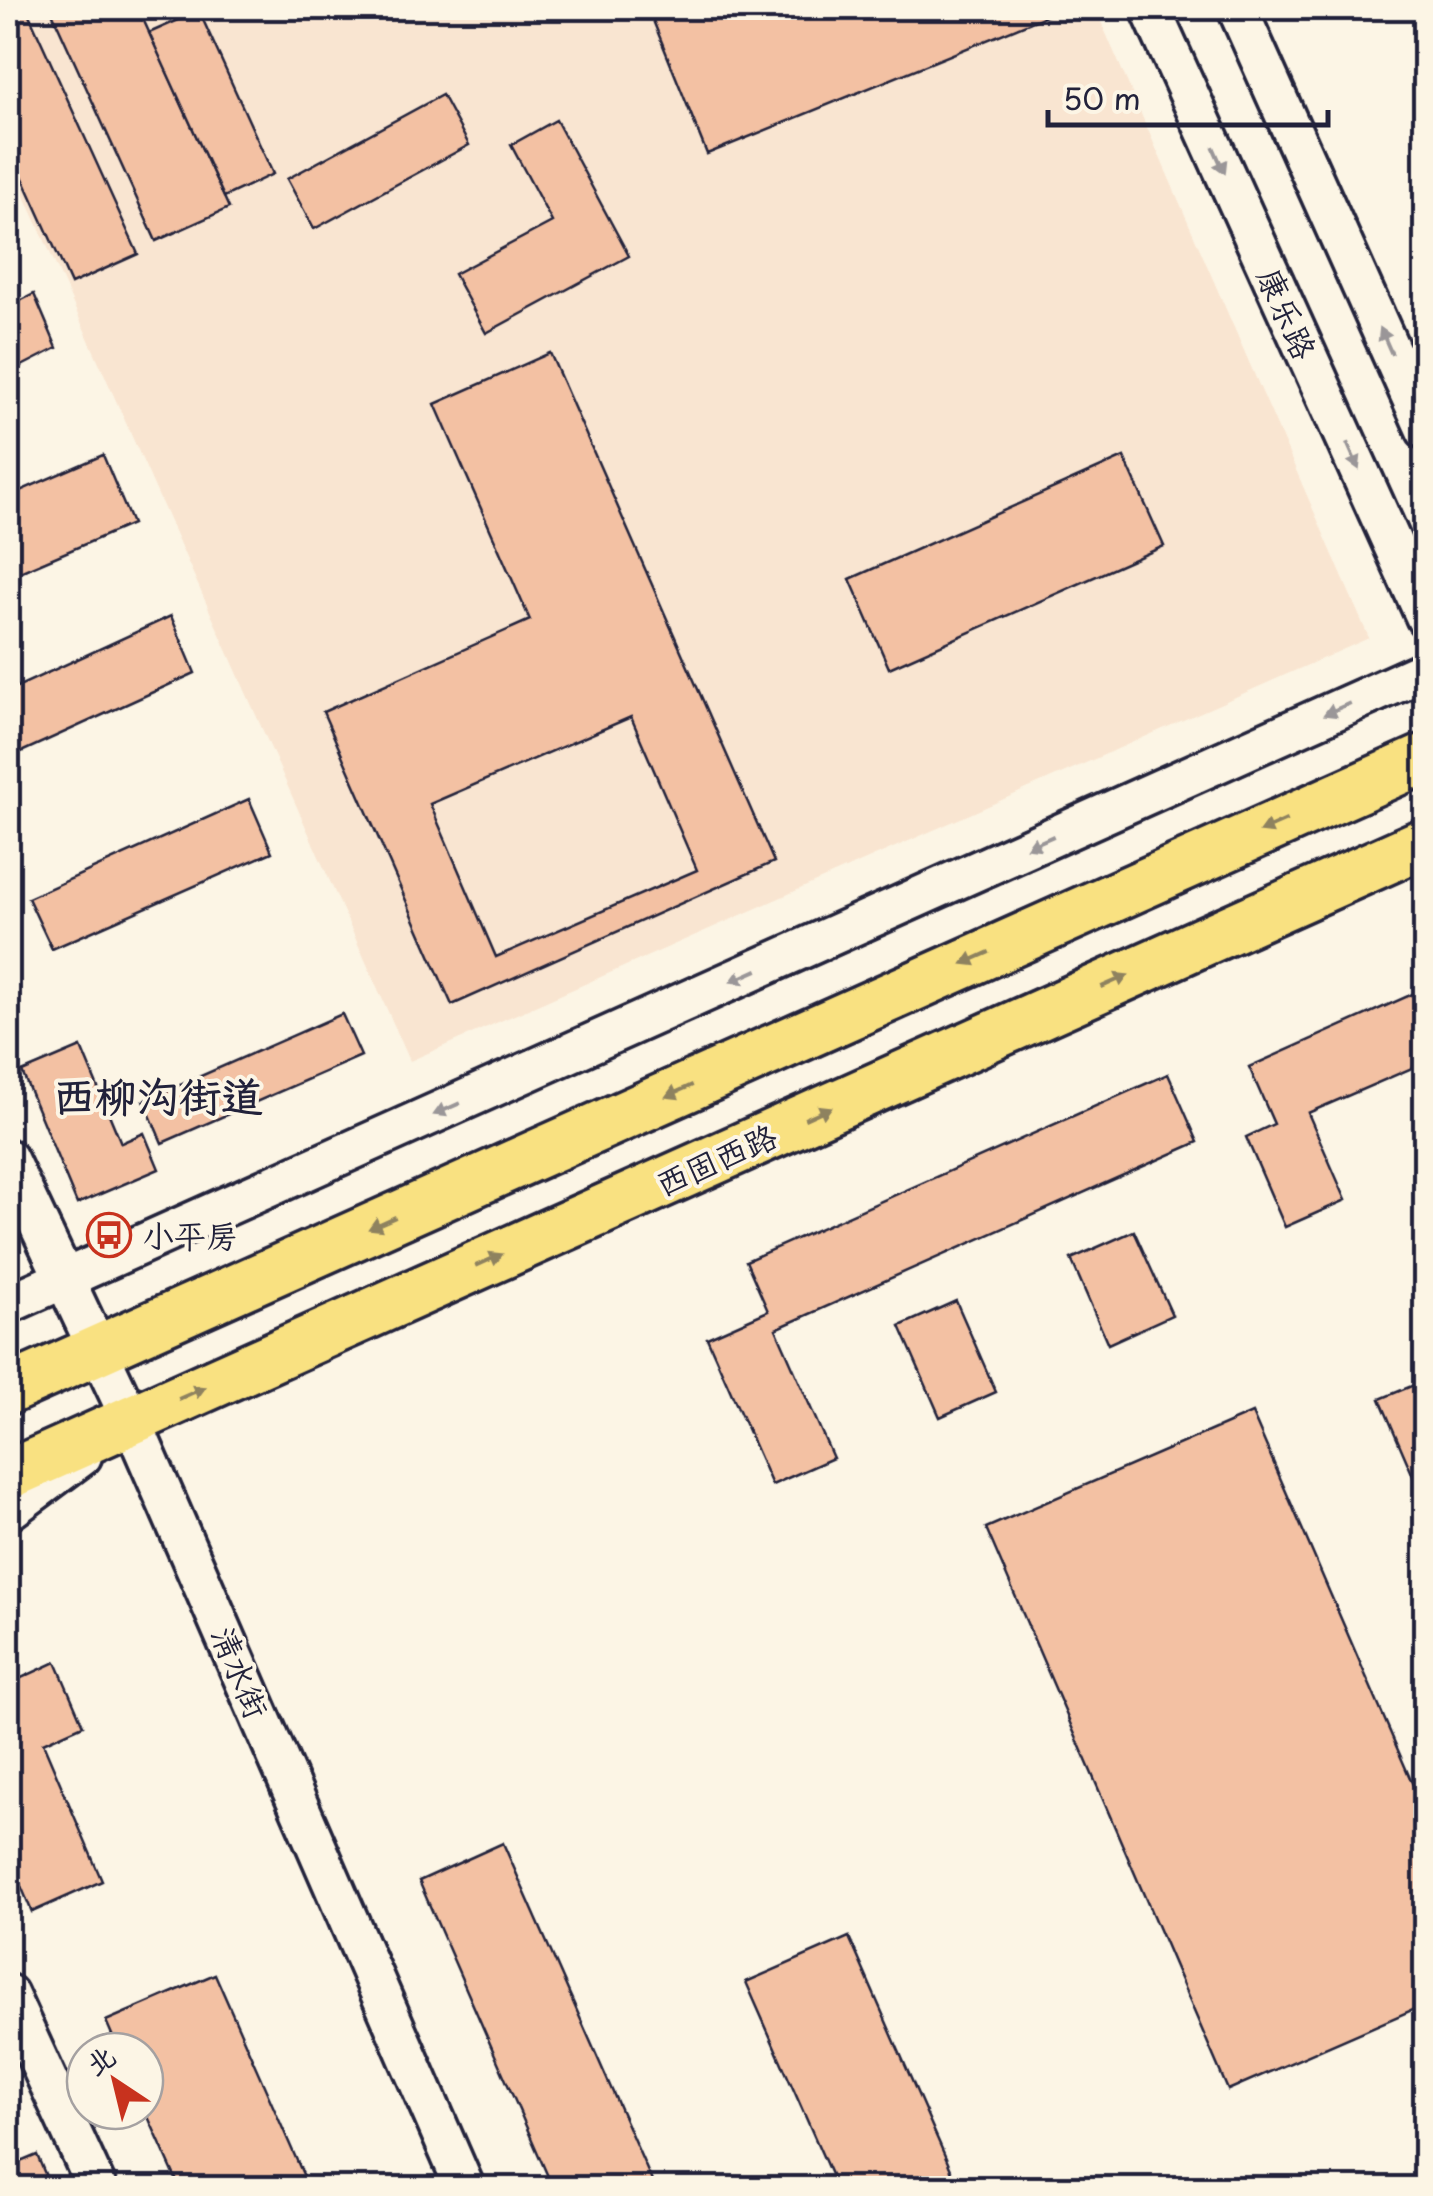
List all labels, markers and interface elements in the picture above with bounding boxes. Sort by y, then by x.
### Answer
scale bar [1048,65,1328,127]
text: 50 m [1063,75,1141,120]
one-way arrow [1211,145,1227,175]
street label: 康乐路 [1247,259,1329,367]
one-way arrow [1378,326,1394,356]
one-way arrow [1344,442,1361,471]
one-way arrow [1322,701,1351,718]
one-way arrow [1258,818,1287,834]
one-way arrow [1025,834,1054,851]
one-way arrow [961,950,990,967]
one-way arrow [729,967,758,984]
one-way arrow [1100,973,1130,989]
district label: 西柳沟街道 [53,1063,263,1126]
one-way arrow [664,1083,694,1099]
one-way arrow [432,1100,461,1117]
one-way arrow [803,1105,833,1121]
street label: 西固西路 [648,1111,784,1207]
place label: 小平房 [142,1211,238,1259]
bus stop icon: 小平房 [86,1212,132,1258]
one-way arrow [367,1215,397,1231]
one-way arrow [474,1252,504,1268]
one-way arrow [178,1384,207,1401]
street label: 清水街 [200,1618,282,1726]
north arrow [65,2031,165,2131]
text: 北 [76,2034,124,2085]

